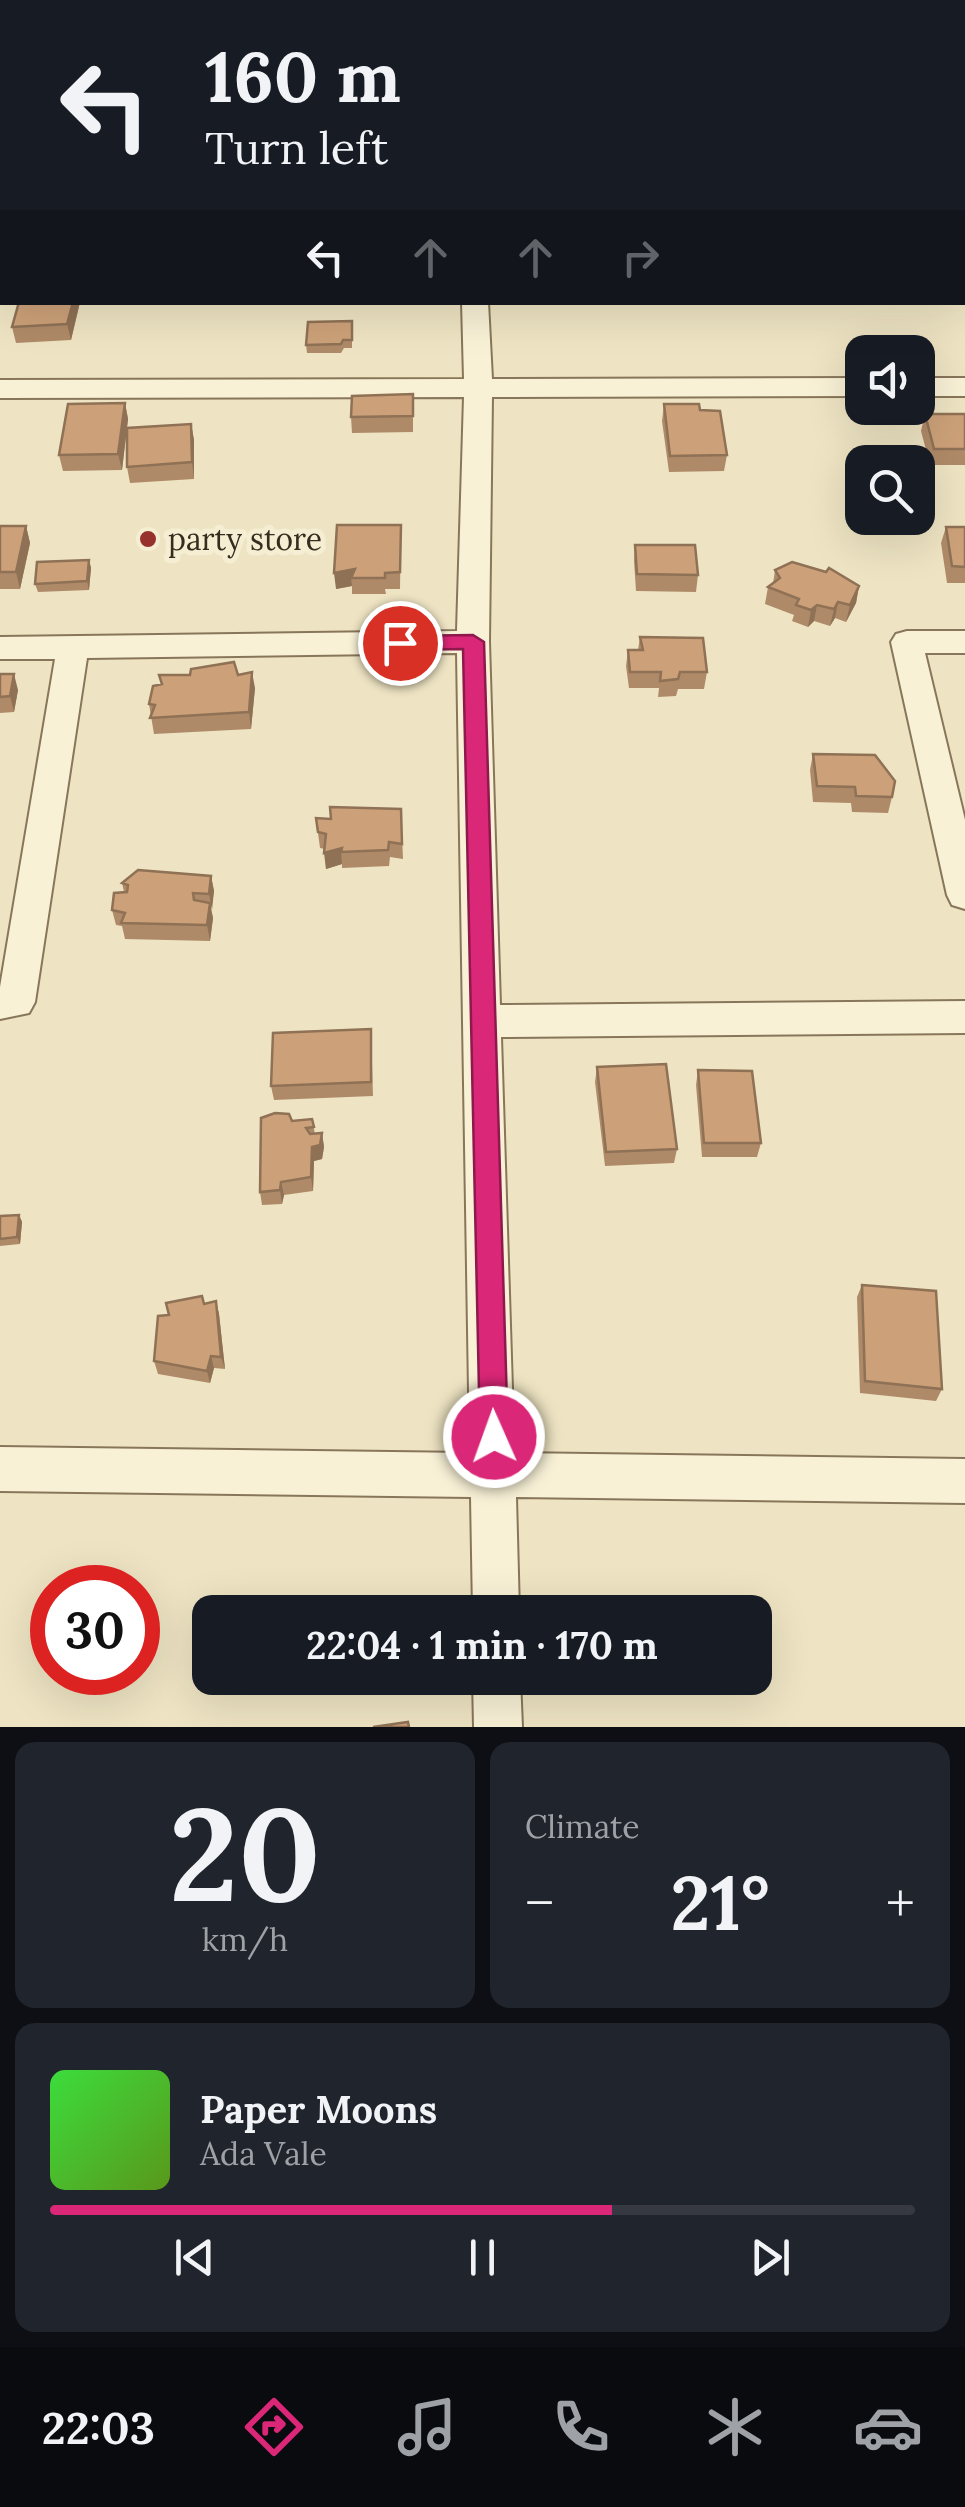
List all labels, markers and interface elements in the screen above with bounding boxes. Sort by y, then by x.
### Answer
text: 160 m [205,32,401,121]
icon: left [40,40,170,170]
text: Turn left [205,119,388,176]
icon: left [298,230,353,285]
icon: ahead [403,230,458,285]
icon: ahead [508,230,563,285]
icon: right [613,230,668,285]
map controls [845,335,935,535]
button: sound [845,335,935,425]
button: search [845,445,935,535]
place label: party store [168,520,322,559]
marker: party store [137,528,159,550]
pin [358,601,443,686]
icon: arrive [373,616,428,671]
position arrow [442,1385,546,1489]
speed limit sign: 30 [30,1565,160,1695]
text: 22:04 · 1 min · 170 m [306,1621,658,1669]
text: 20 [169,1770,321,1937]
text: Climate [525,1806,640,1847]
text: 21° [670,1855,770,1951]
text: − [525,1868,554,1938]
text: + [886,1868,915,1938]
text: km/h [202,1919,288,1960]
text: Paper Moons [200,2085,437,2133]
text: Ada Vale [200,2133,327,2174]
icon: previous [167,2230,222,2285]
icon: pause [455,2230,510,2285]
icon: next [743,2230,798,2285]
icon: directions [239,2392,309,2462]
icon: music [392,2392,462,2462]
icon: phone [546,2392,616,2462]
icon: climate [700,2392,770,2462]
icon: car [853,2392,923,2462]
text: 22:03 [42,2399,155,2456]

